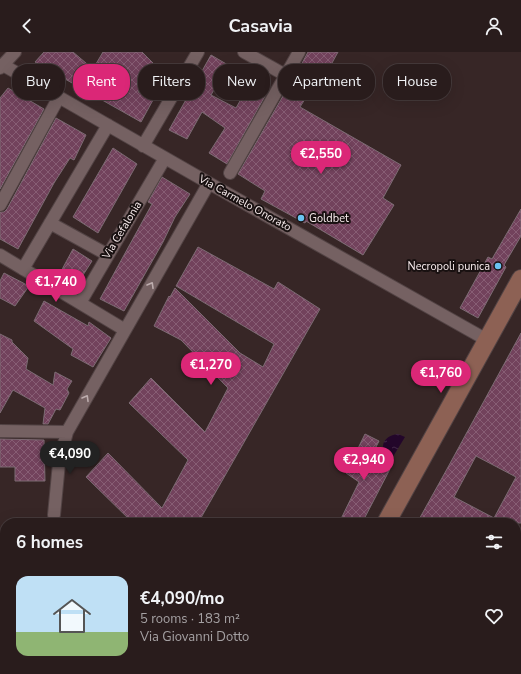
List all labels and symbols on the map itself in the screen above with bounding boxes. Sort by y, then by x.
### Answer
pin: €2,550 [288,141,354,175]
street label: Via Carmelo Onorato [195,171,294,235]
street label: Via Cefalonia [98,198,145,263]
place label: Goldbet [309,211,349,226]
marker: Goldbet [296,213,306,223]
place label: Necropoli punica [408,259,490,274]
marker: Necropoli punica [493,261,503,271]
pin: €1,740 [23,269,89,303]
one-way arrow [146,282,153,289]
pin: €1,270 [178,352,244,386]
pin: €1,760 [408,360,474,394]
one-way arrow [82,395,89,402]
pin: €4,090 [37,441,103,475]
pin: €2,940 [331,447,397,481]

